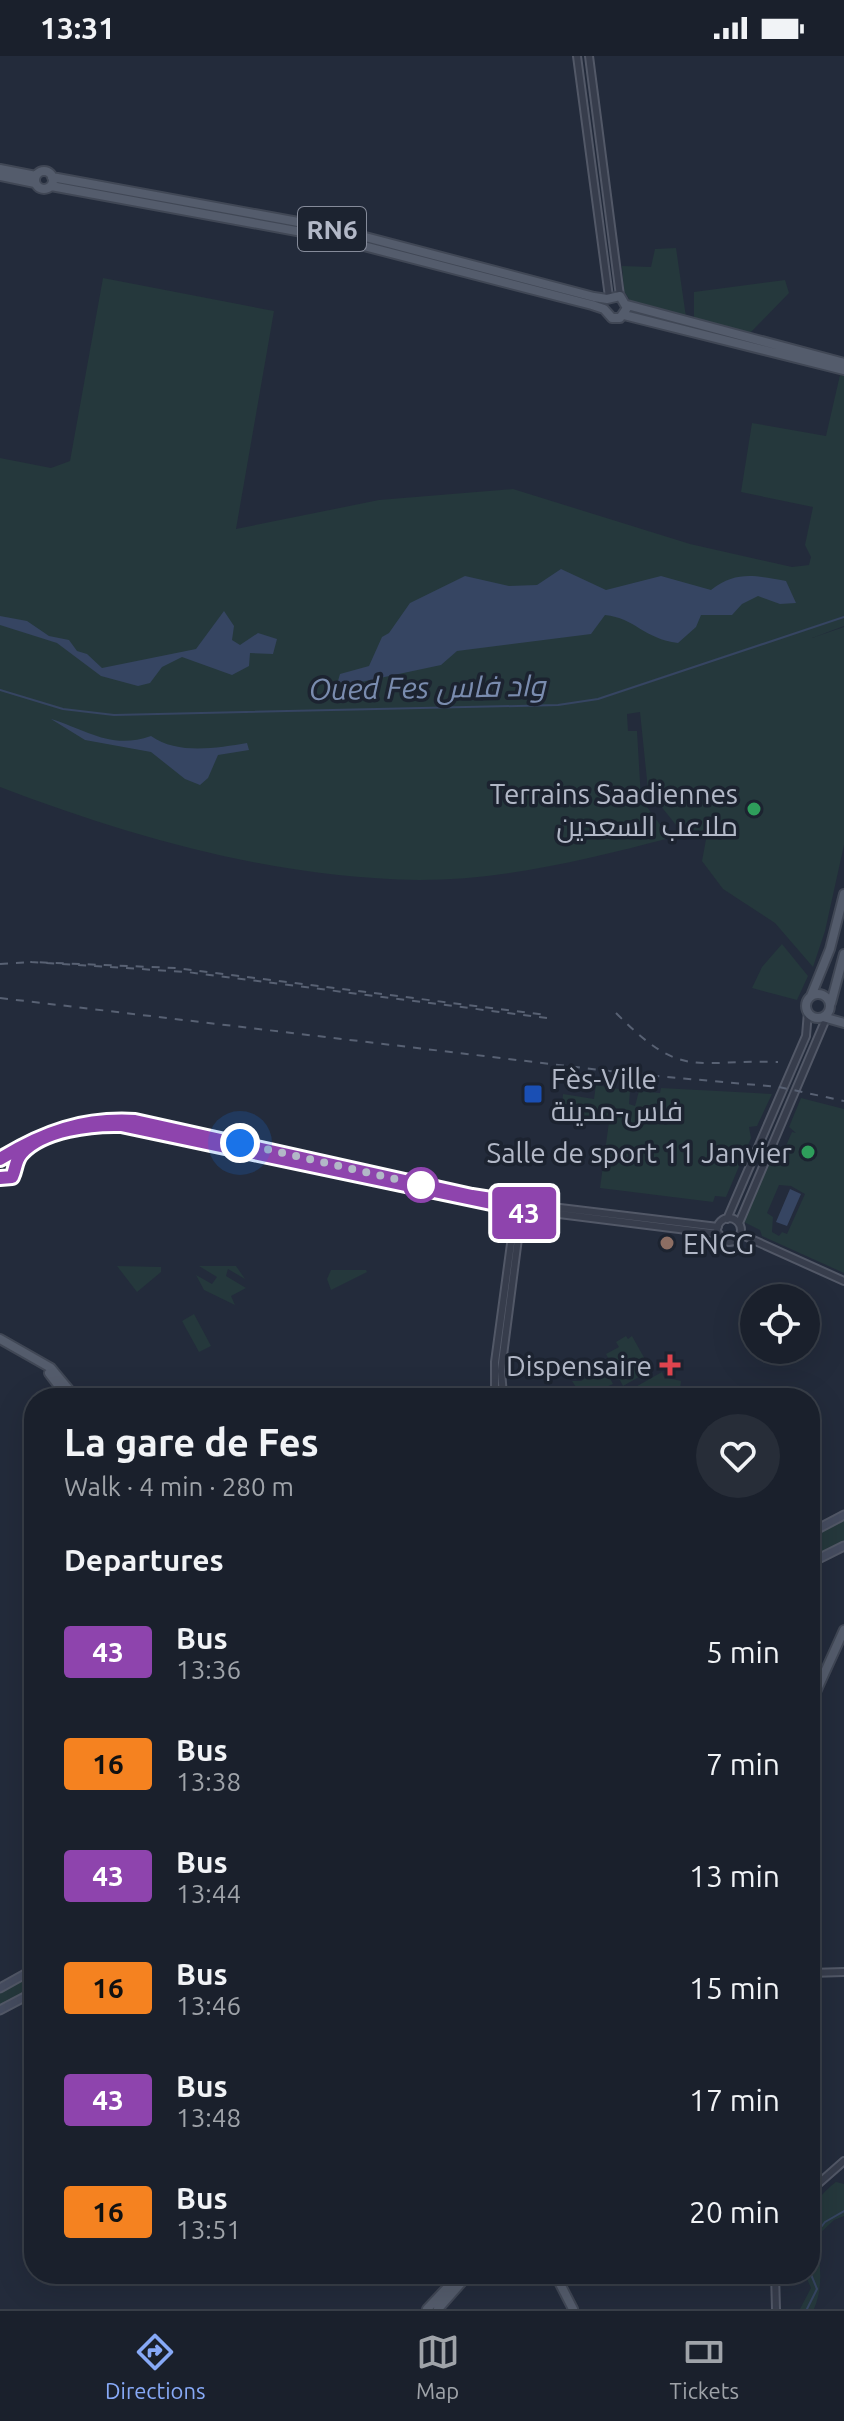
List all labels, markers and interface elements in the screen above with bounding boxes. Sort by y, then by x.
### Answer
text: 13:31 [40,11,115,45]
road number: RN6 [298,207,366,251]
water label: Oued Fes واد فاس [308,668,547,708]
place label: Terrains Saadiennes ملاعب السعدين [490,778,738,843]
marker: Terrains Saadiennes ملاعب السعدين [745,800,763,818]
place label: Fès-Ville فاس-مدينة [551,1063,683,1128]
marker: Fès-Ville فاس-مدينة [522,1083,544,1105]
your location [220,1123,260,1163]
place label: Salle de sport 11 Janvier [487,1137,792,1168]
marker: Salle de sport 11 Janvier [799,1143,817,1161]
unlabelled marker [404,1168,438,1202]
line badge: 43 [488,1187,560,1239]
text: 43 [508,1197,540,1228]
place label: ENCG [683,1228,754,1259]
marker: ENCG [658,1234,676,1252]
map controls [740,1284,820,1364]
button: locate [740,1284,820,1364]
place label: Dispensaire [506,1350,652,1381]
marker: Dispensaire [659,1354,681,1376]
button: heart [696,1414,780,1498]
text: La gare de Fes [64,1421,319,1463]
text: Walk · 4 min · 280 m [64,1472,294,1501]
text: Departures [64,1543,224,1577]
text: Bus [176,1621,228,1655]
text: 5 min [706,1635,780,1669]
text: 43 [92,1636,124,1667]
text: 13:36 [176,1655,241,1684]
text: Bus [176,1733,228,1767]
text: 7 min [706,1747,780,1781]
text: 16 [92,1748,124,1779]
text: 13:38 [176,1767,241,1796]
text: Bus [176,1845,228,1879]
text: 13 min [689,1859,780,1893]
text: 43 [92,1860,124,1891]
text: 13:44 [176,1879,241,1908]
text: Bus [176,1957,228,1991]
text: 15 min [689,1971,780,2005]
text: 16 [92,1972,124,2003]
text: 13:46 [176,1991,241,2020]
text: Bus [176,2069,228,2103]
text: 17 min [689,2083,780,2117]
text: 43 [92,2084,124,2115]
text: 13:48 [176,2103,241,2132]
text: Bus [176,2181,228,2215]
text: 20 min [689,2195,780,2229]
text: 16 [92,2196,124,2227]
text: 13:51 [176,2215,241,2244]
tab: Directions [105,2330,206,2403]
tab: Map [416,2330,460,2403]
tab: Tickets [670,2330,739,2403]

